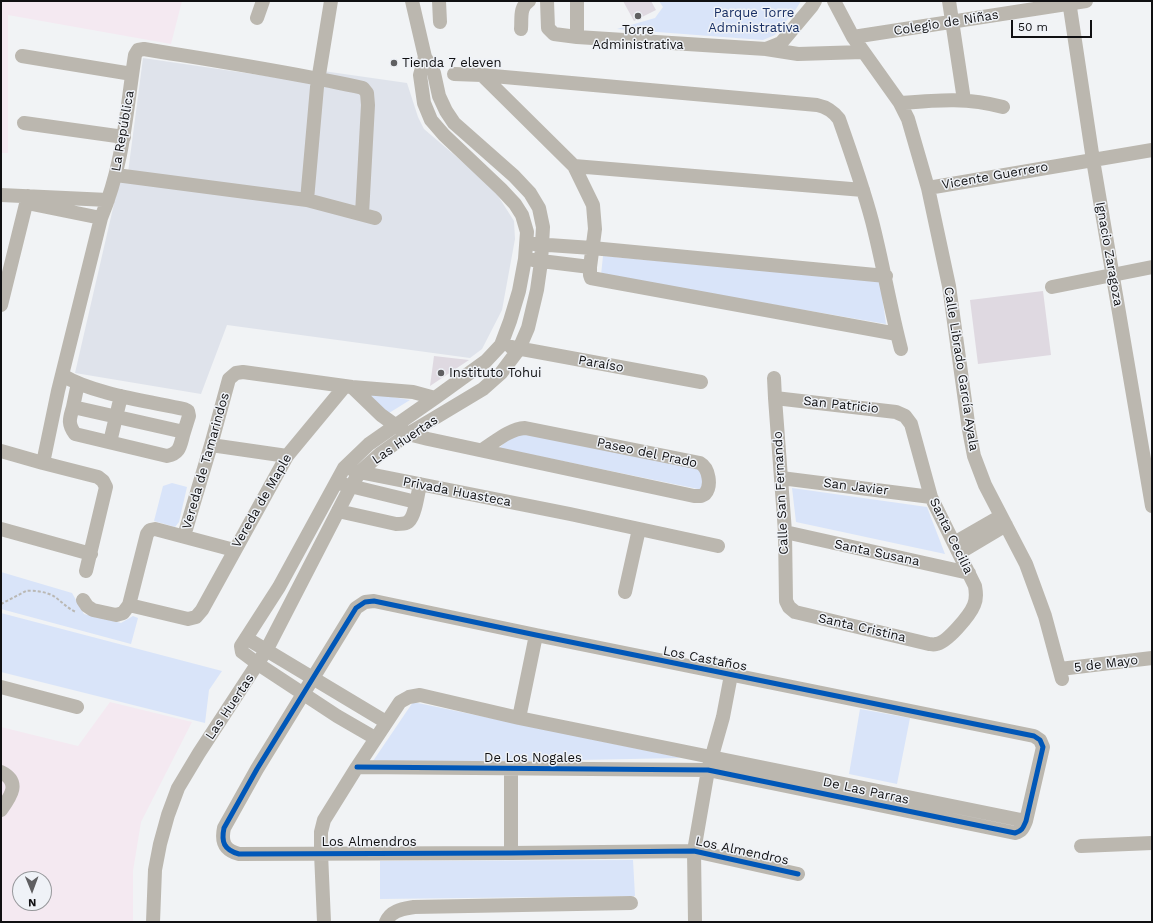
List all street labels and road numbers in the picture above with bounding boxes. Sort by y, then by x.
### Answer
street label: Colegio de Niñas [892,7,1000,39]
street label: La República [108,89,138,173]
street label: Vicente Guerrero [941,159,1049,193]
street label: Ignacio Zaragoza [1092,200,1126,308]
street label: Calle Librado García Ayala [940,286,982,452]
street label: Paraíso [577,352,625,376]
street label: Vereda de Tamarindos [179,391,233,531]
street label: San Patricio [802,393,880,417]
street label: Las Huertas [369,412,441,468]
street label: Calle San Fernando [770,431,792,555]
street label: Paseo del Prado [595,435,699,471]
street label: Vereda de Maple [229,451,295,551]
street label: Privada Huasteca [402,474,512,510]
street label: San Javier [823,475,889,499]
street label: Santa Cecilia [926,495,976,577]
street label: Santa Susana [833,536,921,570]
street label: Santa Cristina [817,610,907,646]
street label: Los Castaños [662,643,748,675]
street label: 5 de Mayo [1073,652,1139,676]
street label: Las Huertas [202,671,258,743]
street label: De Los Nogales [484,750,582,766]
street label: De Las Parras [822,774,910,808]
street label: Los Almendros [694,833,790,869]
street label: Los Almendros [321,834,417,850]

